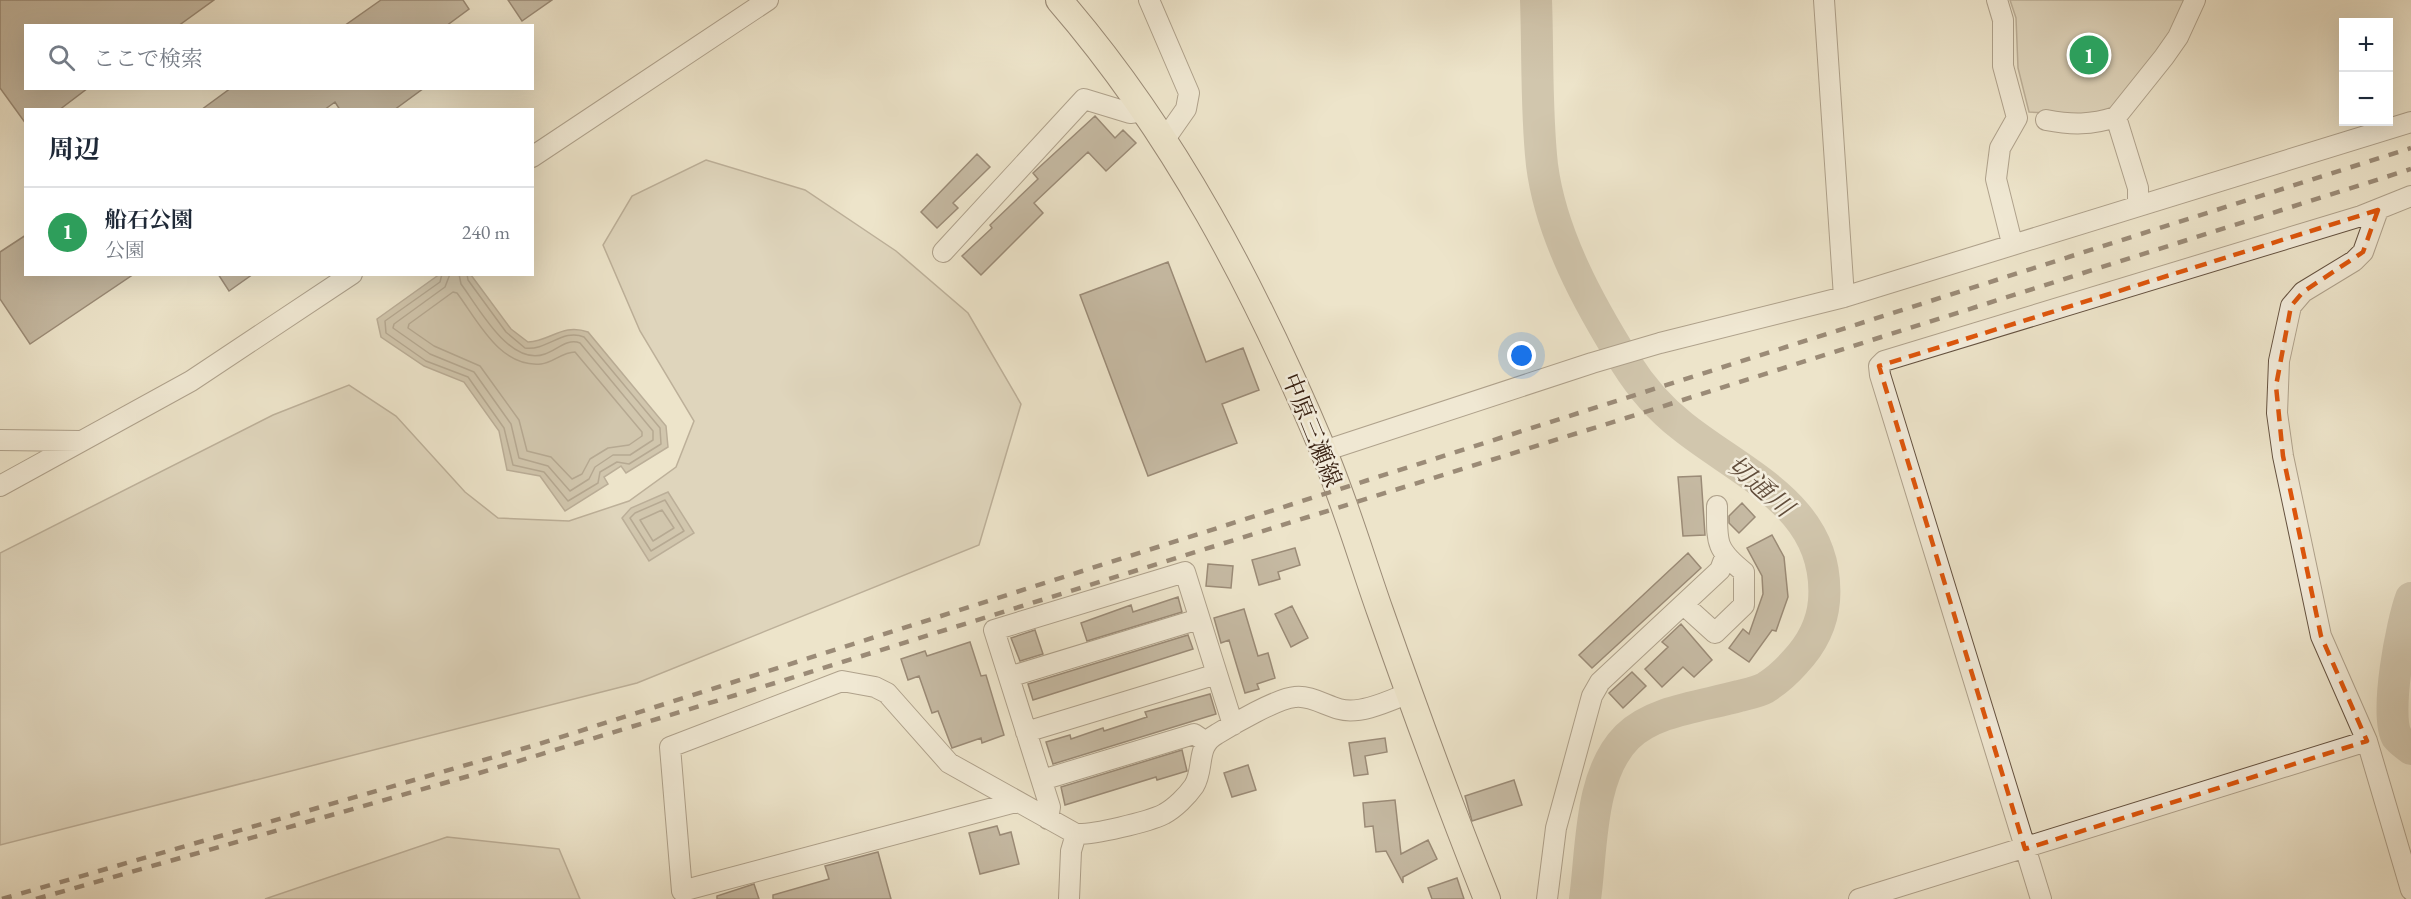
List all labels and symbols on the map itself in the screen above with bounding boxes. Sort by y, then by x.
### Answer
pin: 1 [2070,32,2108,78]
your location [1507,341,1536,370]
street label: 中原三瀬線 [1276,368,1349,491]
water label: 切通川 [1719,448,1803,526]

